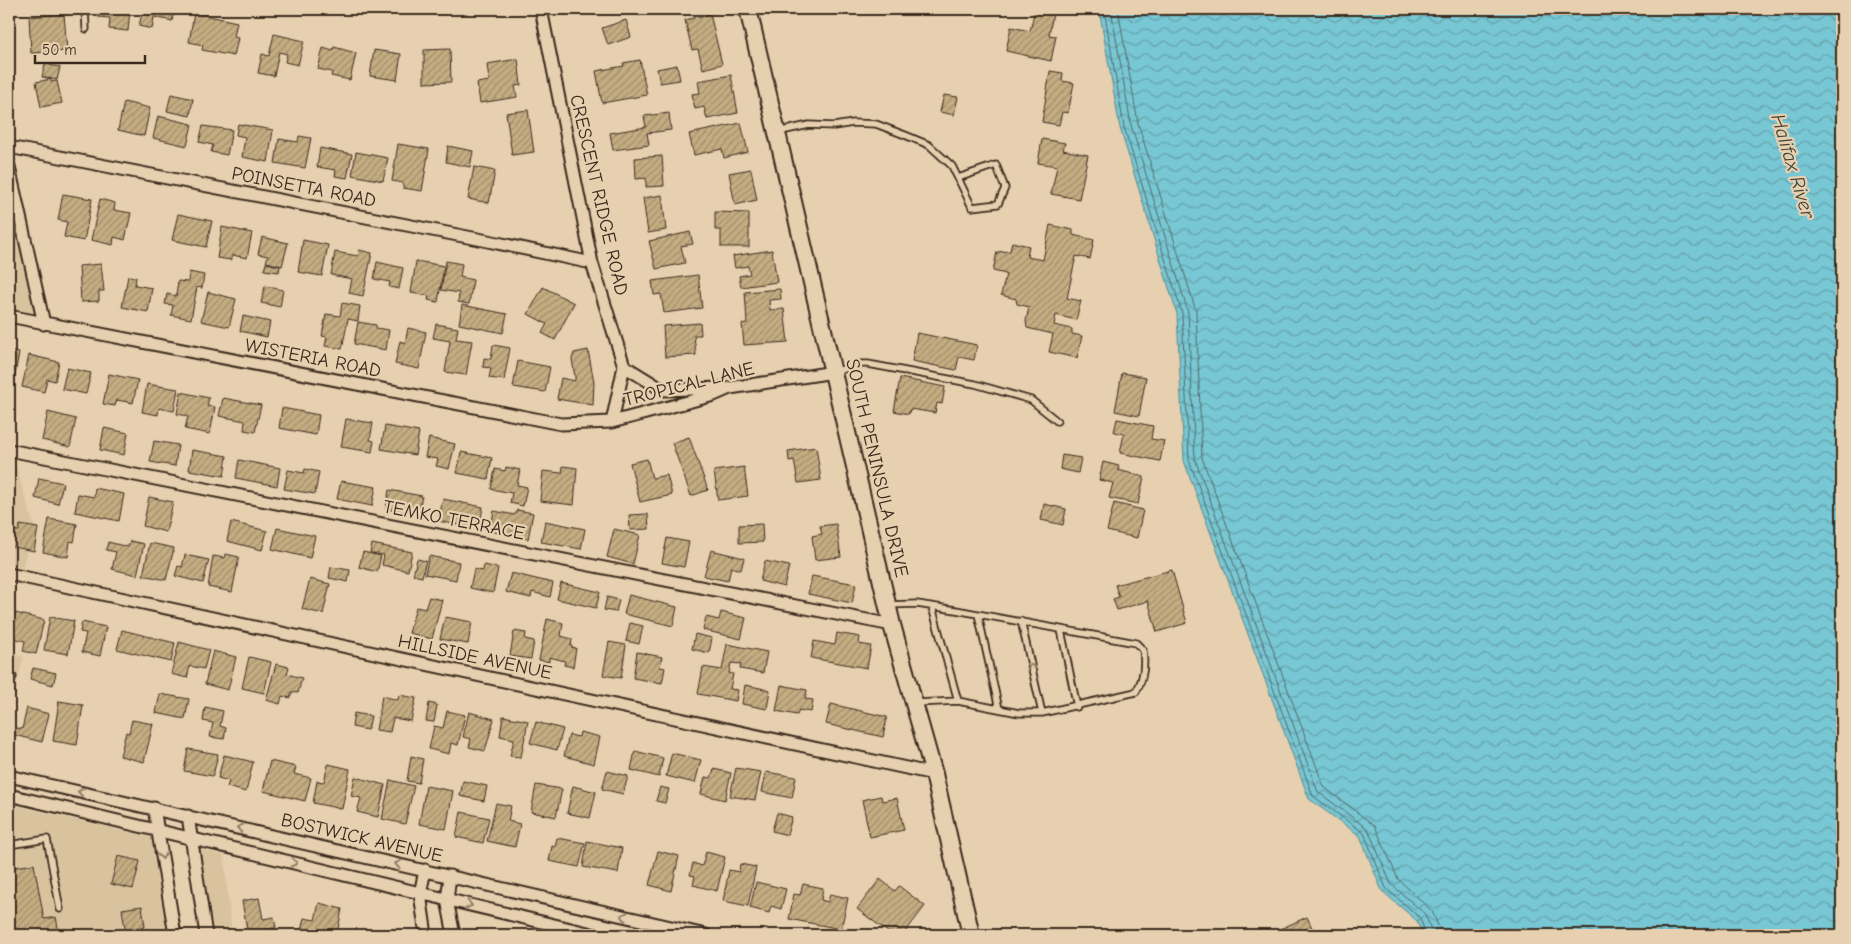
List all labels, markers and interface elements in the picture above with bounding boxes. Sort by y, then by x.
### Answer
scale bar [35,32,145,64]
text: 50 m [42,41,77,59]
street label: CRESCENT RIDGE ROAD [565,92,633,298]
water label: Halifax River [1766,111,1820,222]
street label: POINSETTA ROAD [230,162,378,212]
street label: WISTERIA ROAD [243,334,383,382]
street label: TROPICAL LANE [621,357,757,411]
street label: SOUTH PENINSULA DRIVE [841,357,913,579]
street label: TEMKO TERRACE [381,495,527,545]
street label: HILLSIDE AVENUE [396,630,554,684]
one-way arrow [1026,663,1037,672]
one-way arrow [77,787,85,798]
street label: BOSTWICK AVENUE [279,809,445,867]
one-way arrow [235,823,244,834]
one-way arrow [156,852,166,861]
one-way arrow [290,857,299,868]
one-way arrow [393,859,402,870]
one-way arrow [465,899,474,910]
one-way arrow [620,912,629,922]

